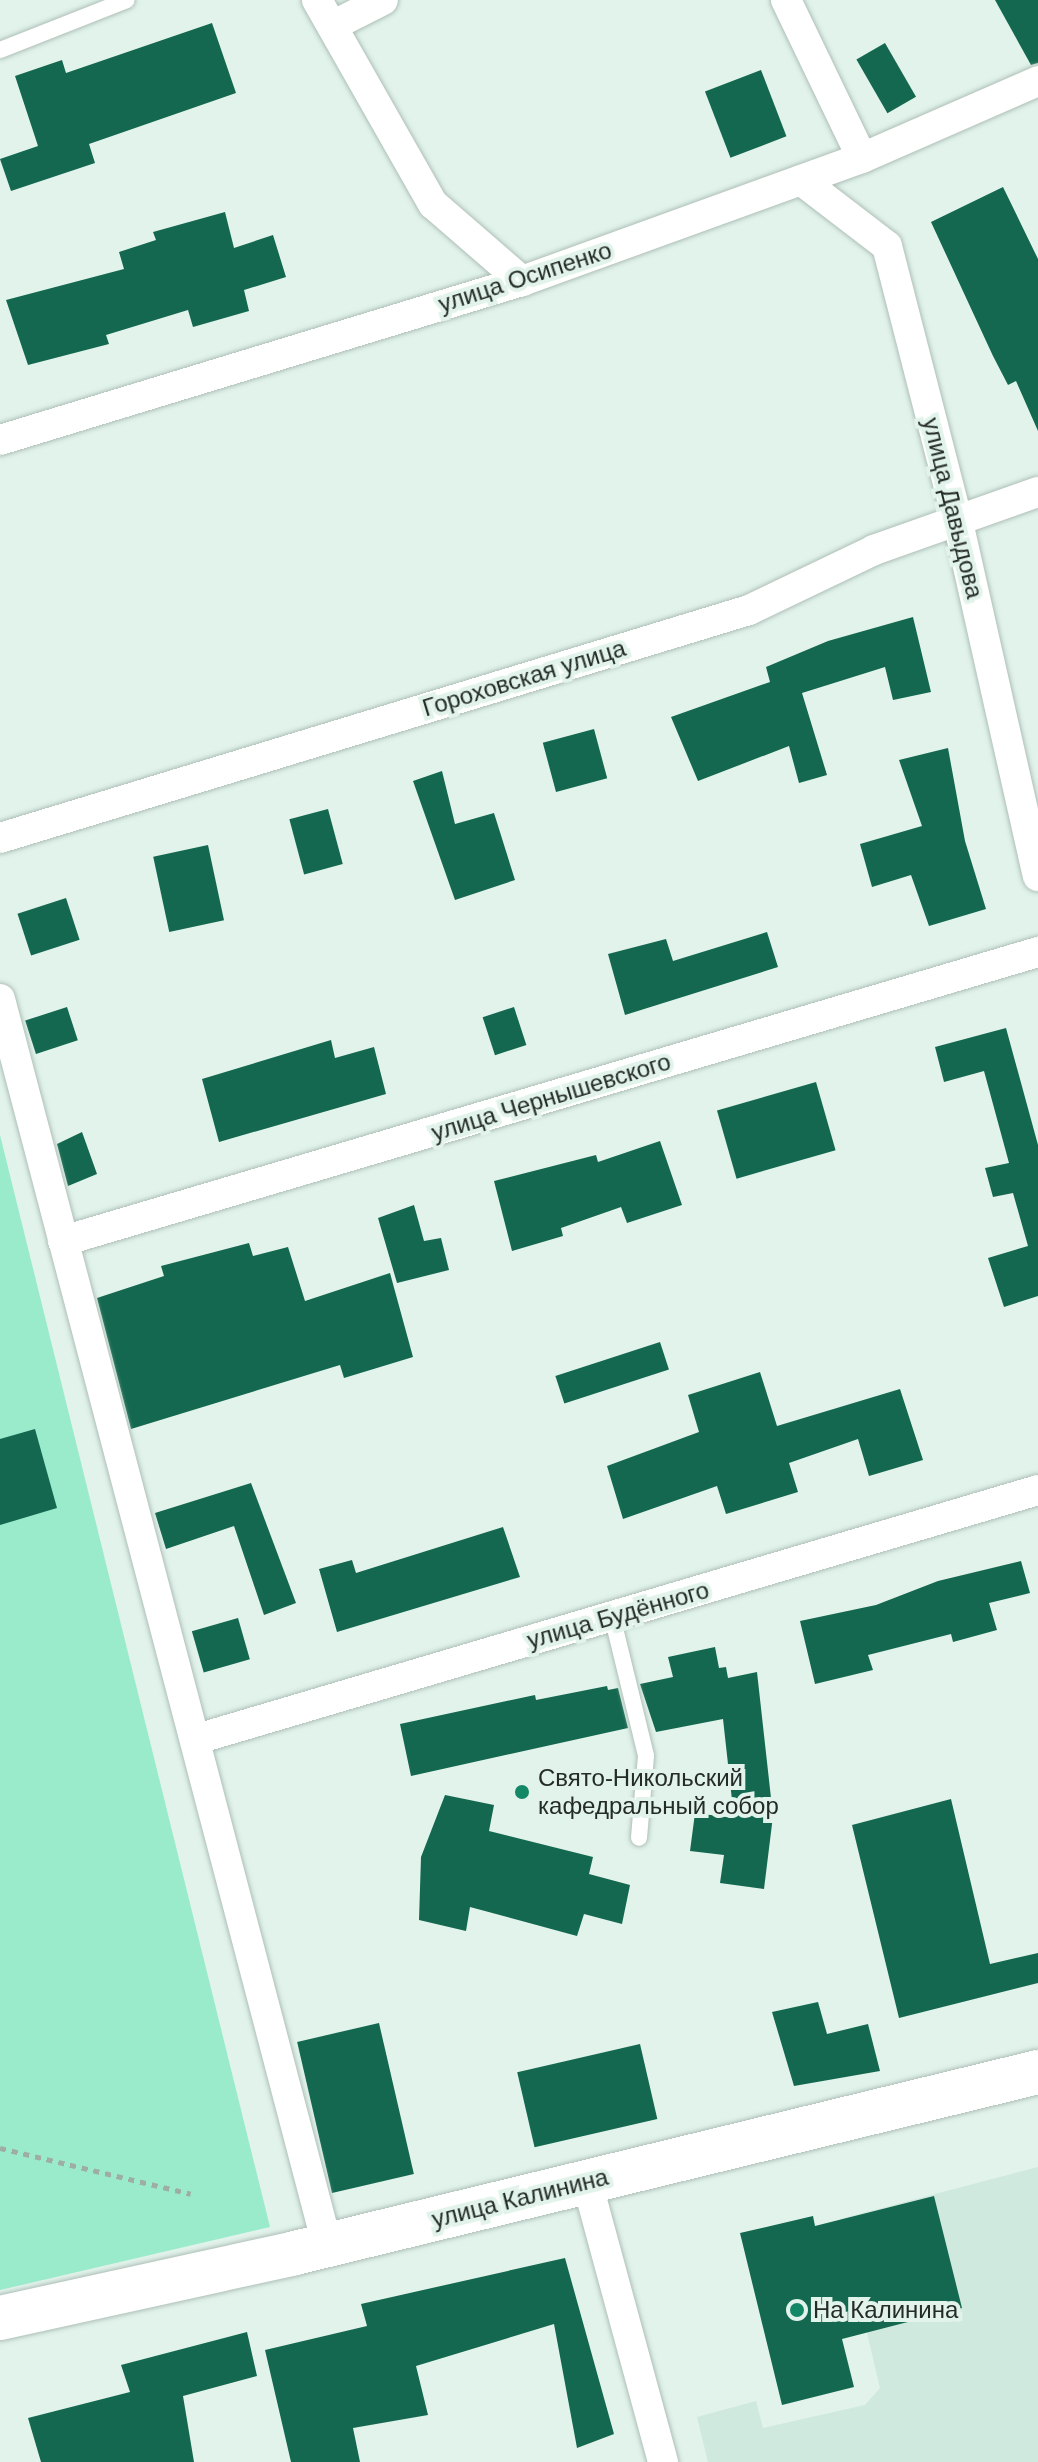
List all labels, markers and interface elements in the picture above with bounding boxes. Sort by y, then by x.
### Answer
street label: улица Осипенко [435,235,615,319]
street label: улица Давыдова [917,415,989,601]
street label: Гороховская улица [419,633,629,723]
street label: улица Чернышевского [428,1047,674,1147]
street label: улица Будённого [524,1575,712,1655]
place label: Свято-Никольский кафедральный собор [538,1764,779,1820]
marker: Свято-Никольский кафедральный собор [513,1783,531,1801]
street label: улица Калинина [429,2162,611,2234]
place label: На Калинина [813,2296,958,2324]
marker: На Калинина [788,2301,806,2319]

